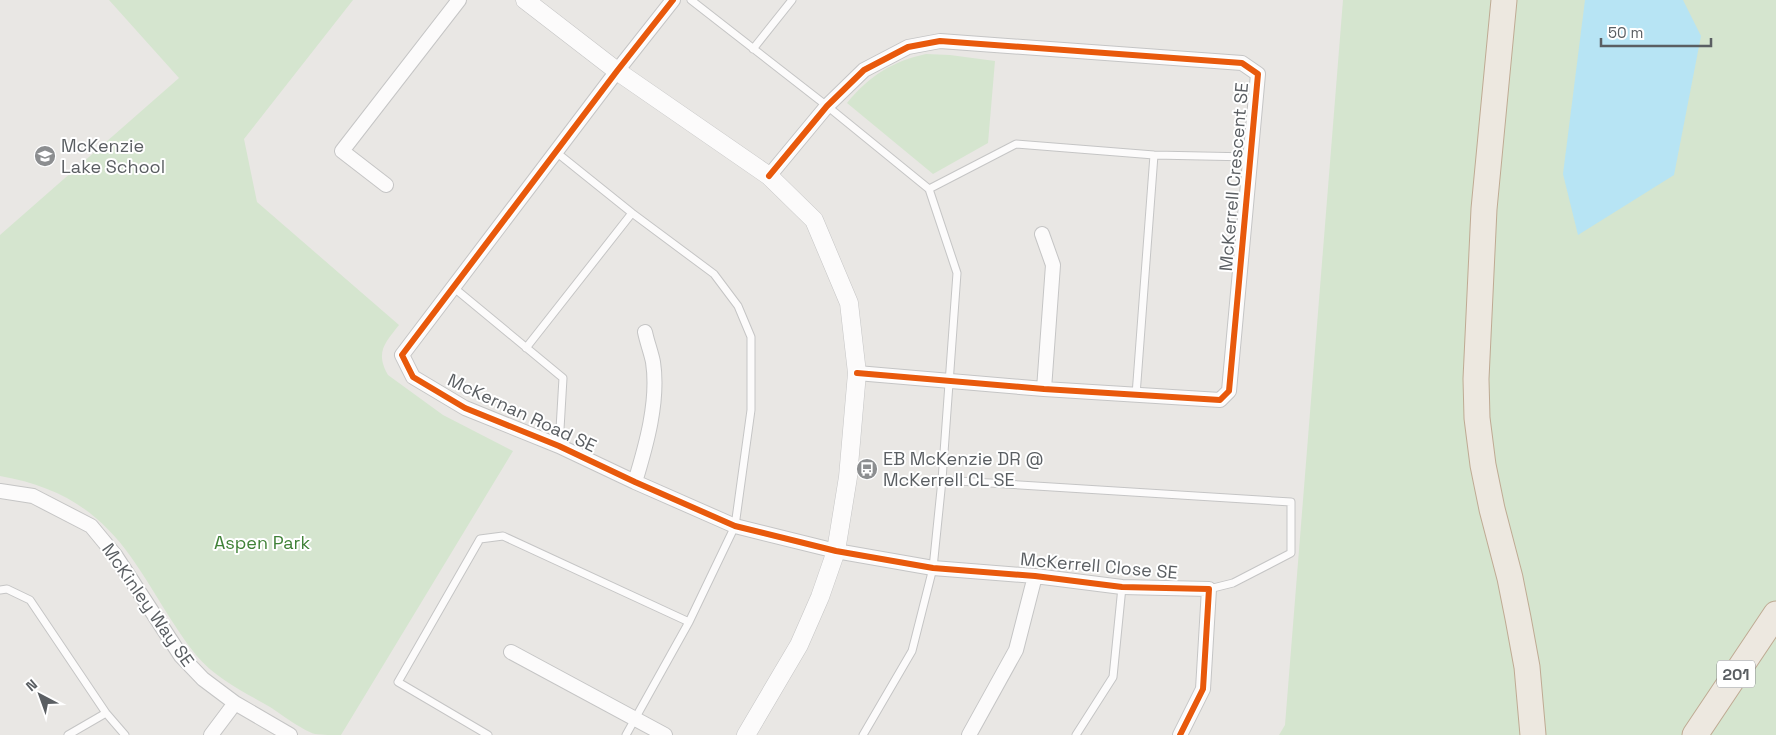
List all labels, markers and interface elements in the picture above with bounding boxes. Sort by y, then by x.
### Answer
scale bar [1601,15,1711,47]
text: 50 m [1608,23,1643,42]
street label: McKerrell Crescent SE [1214,82,1253,272]
place label: McKenzie Lake School [61,134,165,178]
school or university icon: McKenzie Lake School [33,144,57,168]
street label: McKernan Road SE [444,368,600,457]
place label: EB McKenzie DR @ McKerrell CL SE [883,447,1044,491]
bus stop icon: EB McKenzie DR @ McKerrell CL SE [855,457,879,481]
park label: Aspen Park [214,531,310,554]
street label: McKinley Way SE [97,538,200,671]
street label: McKerrell Close SE [1019,547,1179,584]
road number: 201 [1717,661,1755,688]
north arrow [15,670,65,720]
text: N [22,675,41,695]

